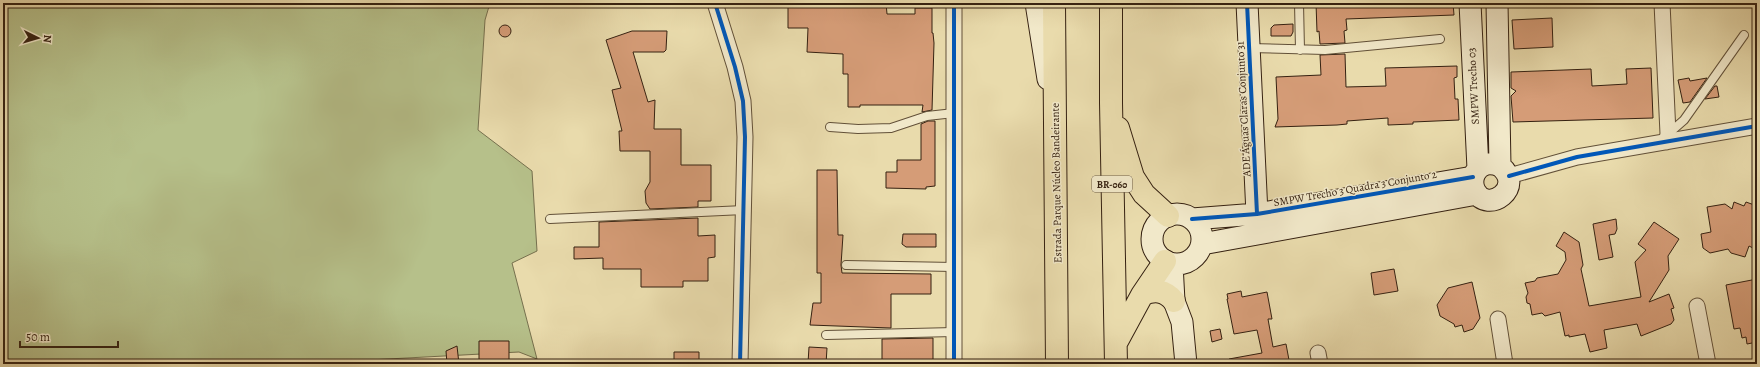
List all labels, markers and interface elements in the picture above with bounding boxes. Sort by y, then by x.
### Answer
north arrow [18,18,58,58]
text: N [40,34,55,43]
street label: ADE Águas Claras Conjunto 31 [1232,41,1255,178]
street label: SMPW Trecho 03 [1464,47,1483,125]
street label: Estrada Parque Núcleo Bandeirante [1048,103,1065,263]
street label: SMPW Trecho 3 Quadra 3 Conjunto 2 [1272,167,1438,210]
road number: BR-060 [1092,176,1132,192]
scale bar [20,323,118,349]
text: 50 m [26,329,50,345]

